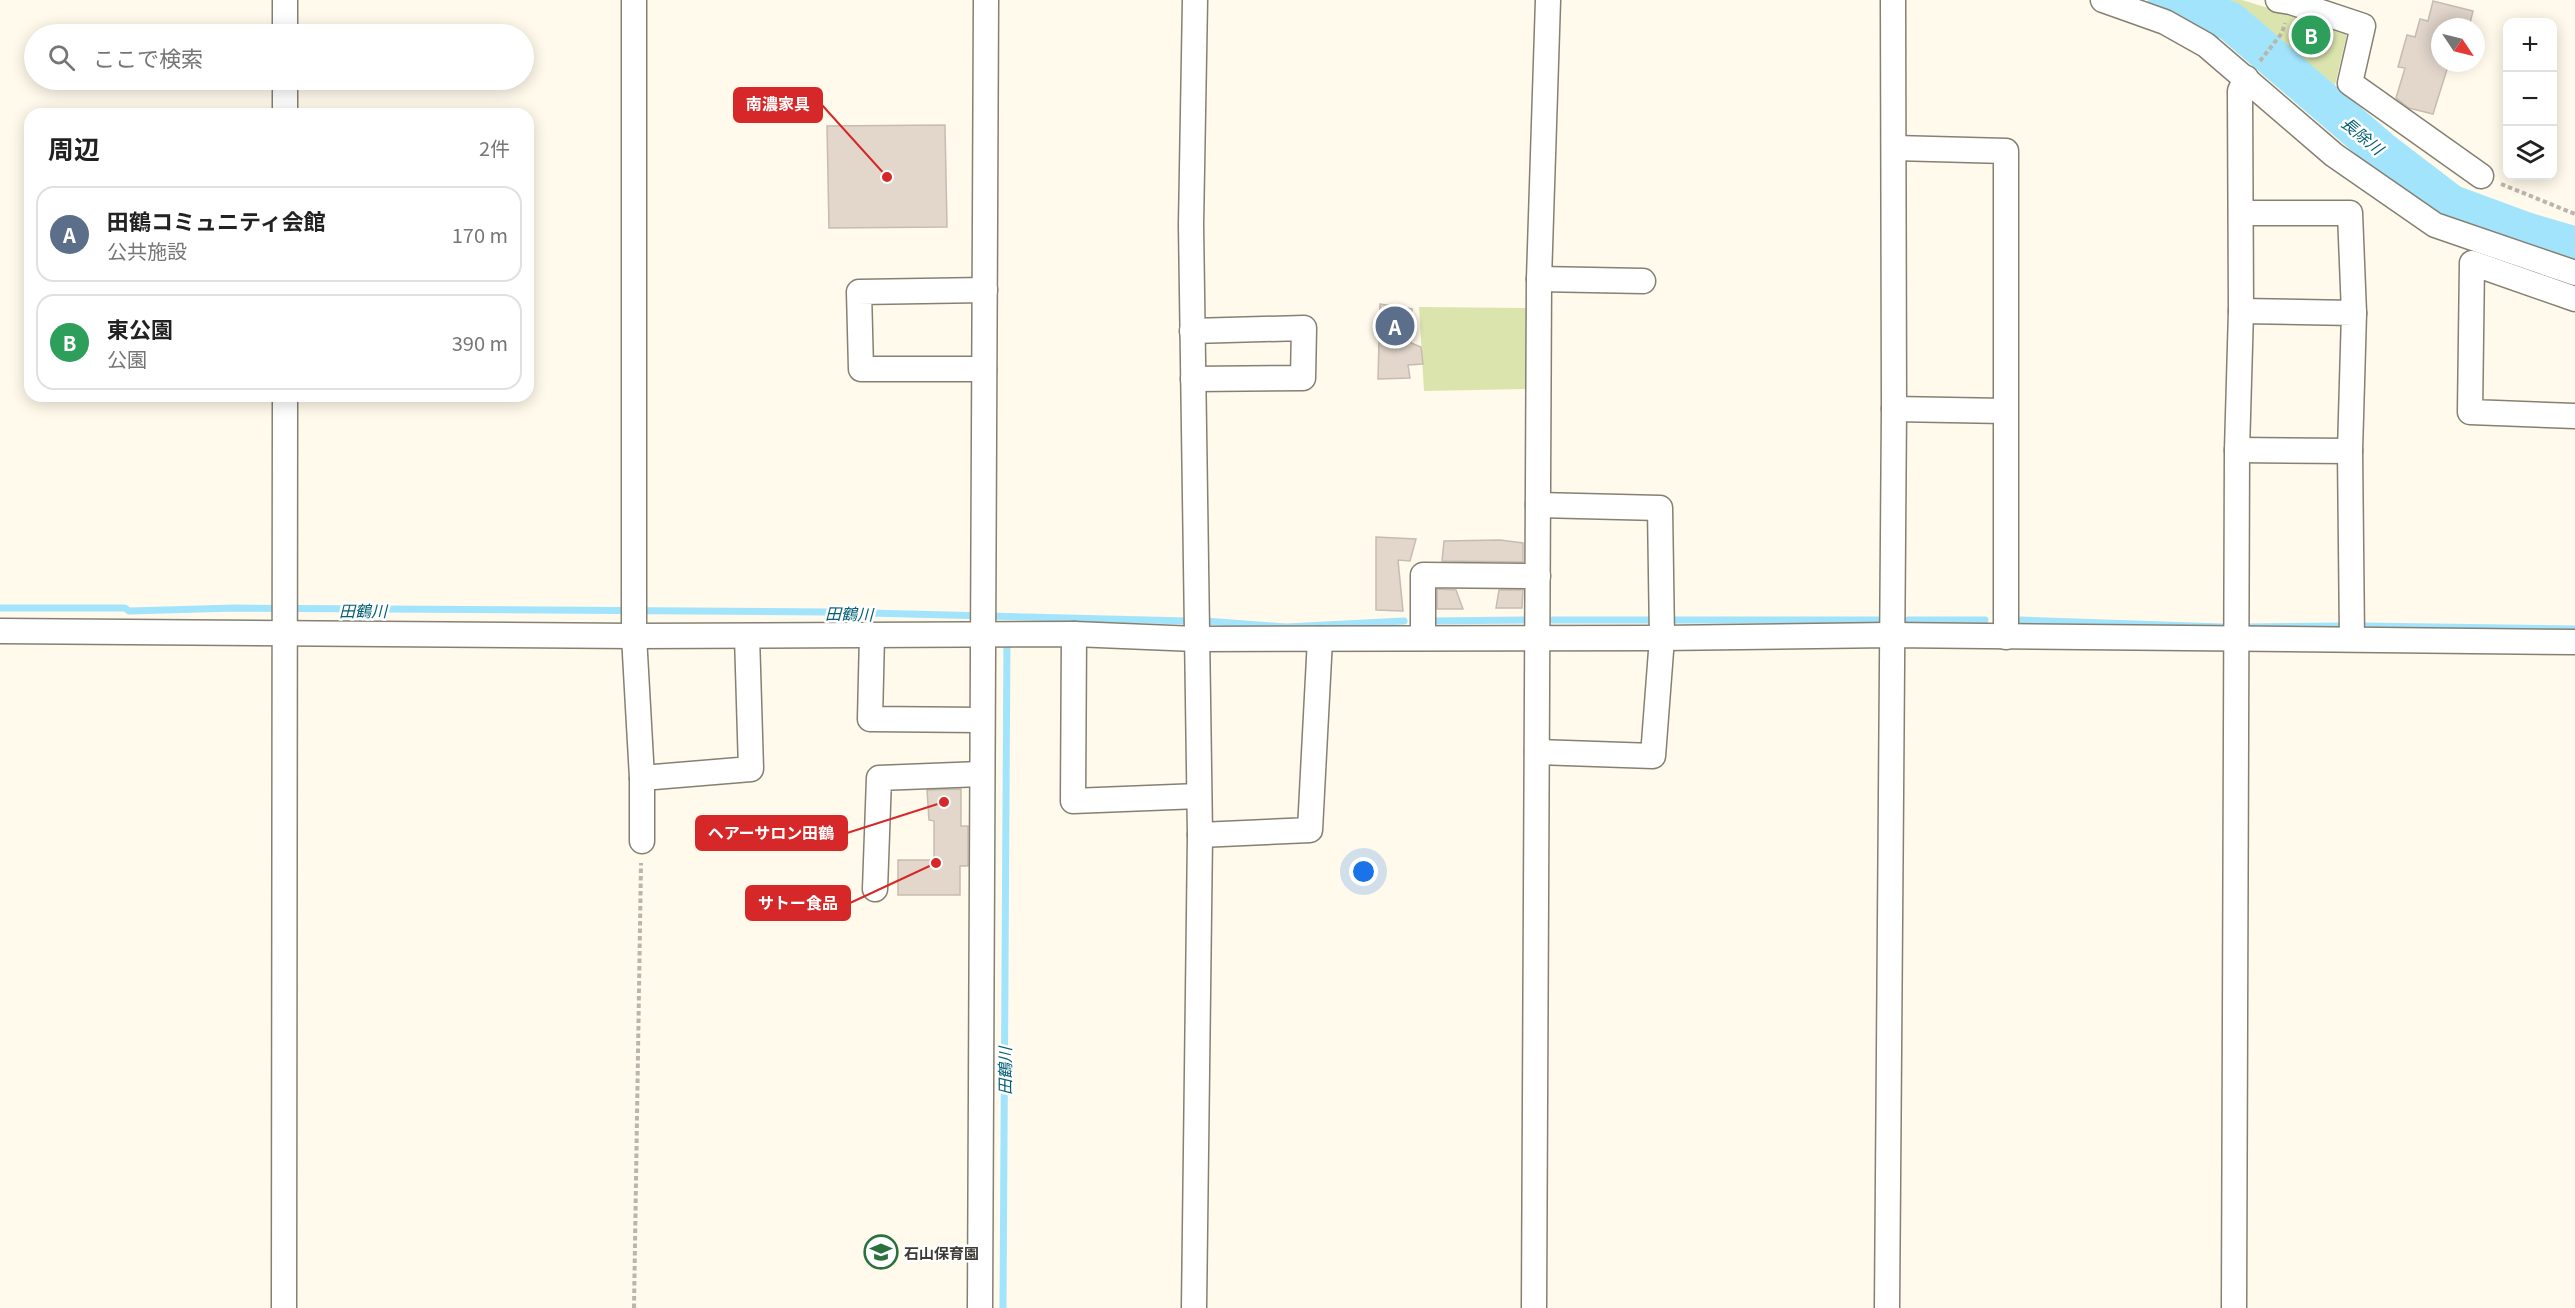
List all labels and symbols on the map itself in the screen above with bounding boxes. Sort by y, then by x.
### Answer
pin: B [2292,12,2330,57]
north arrow [2431,18,2485,72]
callout: 南濃家具 [734,88,822,122]
text: 南濃家具 [746,91,810,115]
water label: 長除川 [2337,110,2391,161]
pin: A [1376,304,1414,348]
water label: 田鶴川 [339,598,389,622]
water label: 田鶴川 [825,601,875,625]
callout: ヘアーサロン田鶴 [696,816,847,850]
text: ヘアーサロン田鶴 [708,820,834,844]
your location [1349,857,1378,886]
callout: サトー食品 [746,886,850,920]
text: サトー食品 [758,890,838,914]
water label: 田鶴川 [992,1045,1016,1095]
school or university icon: 石山保育園 [863,1234,899,1270]
place label: 石山保育園 [904,1242,979,1263]

